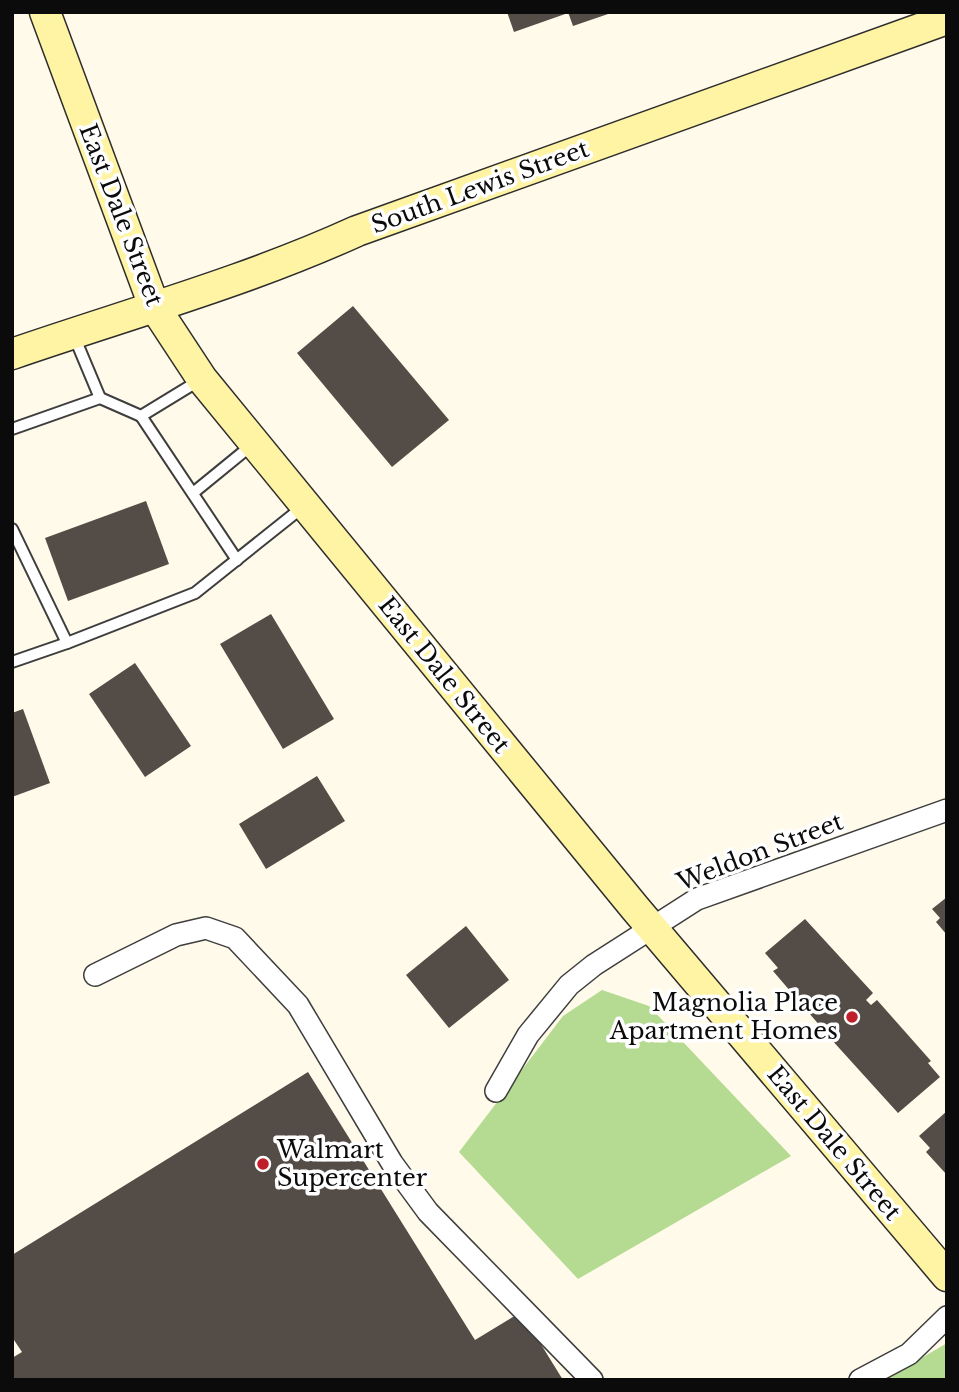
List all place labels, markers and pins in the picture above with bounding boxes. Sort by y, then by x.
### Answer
place label: Magnolia Place Apartment Homes [609,988,838,1045]
marker: Magnolia Place Apartment Homes [844,1009,860,1025]
place label: Walmart Supercenter [276,1135,428,1192]
marker: Walmart Supercenter [255,1156,271,1172]

